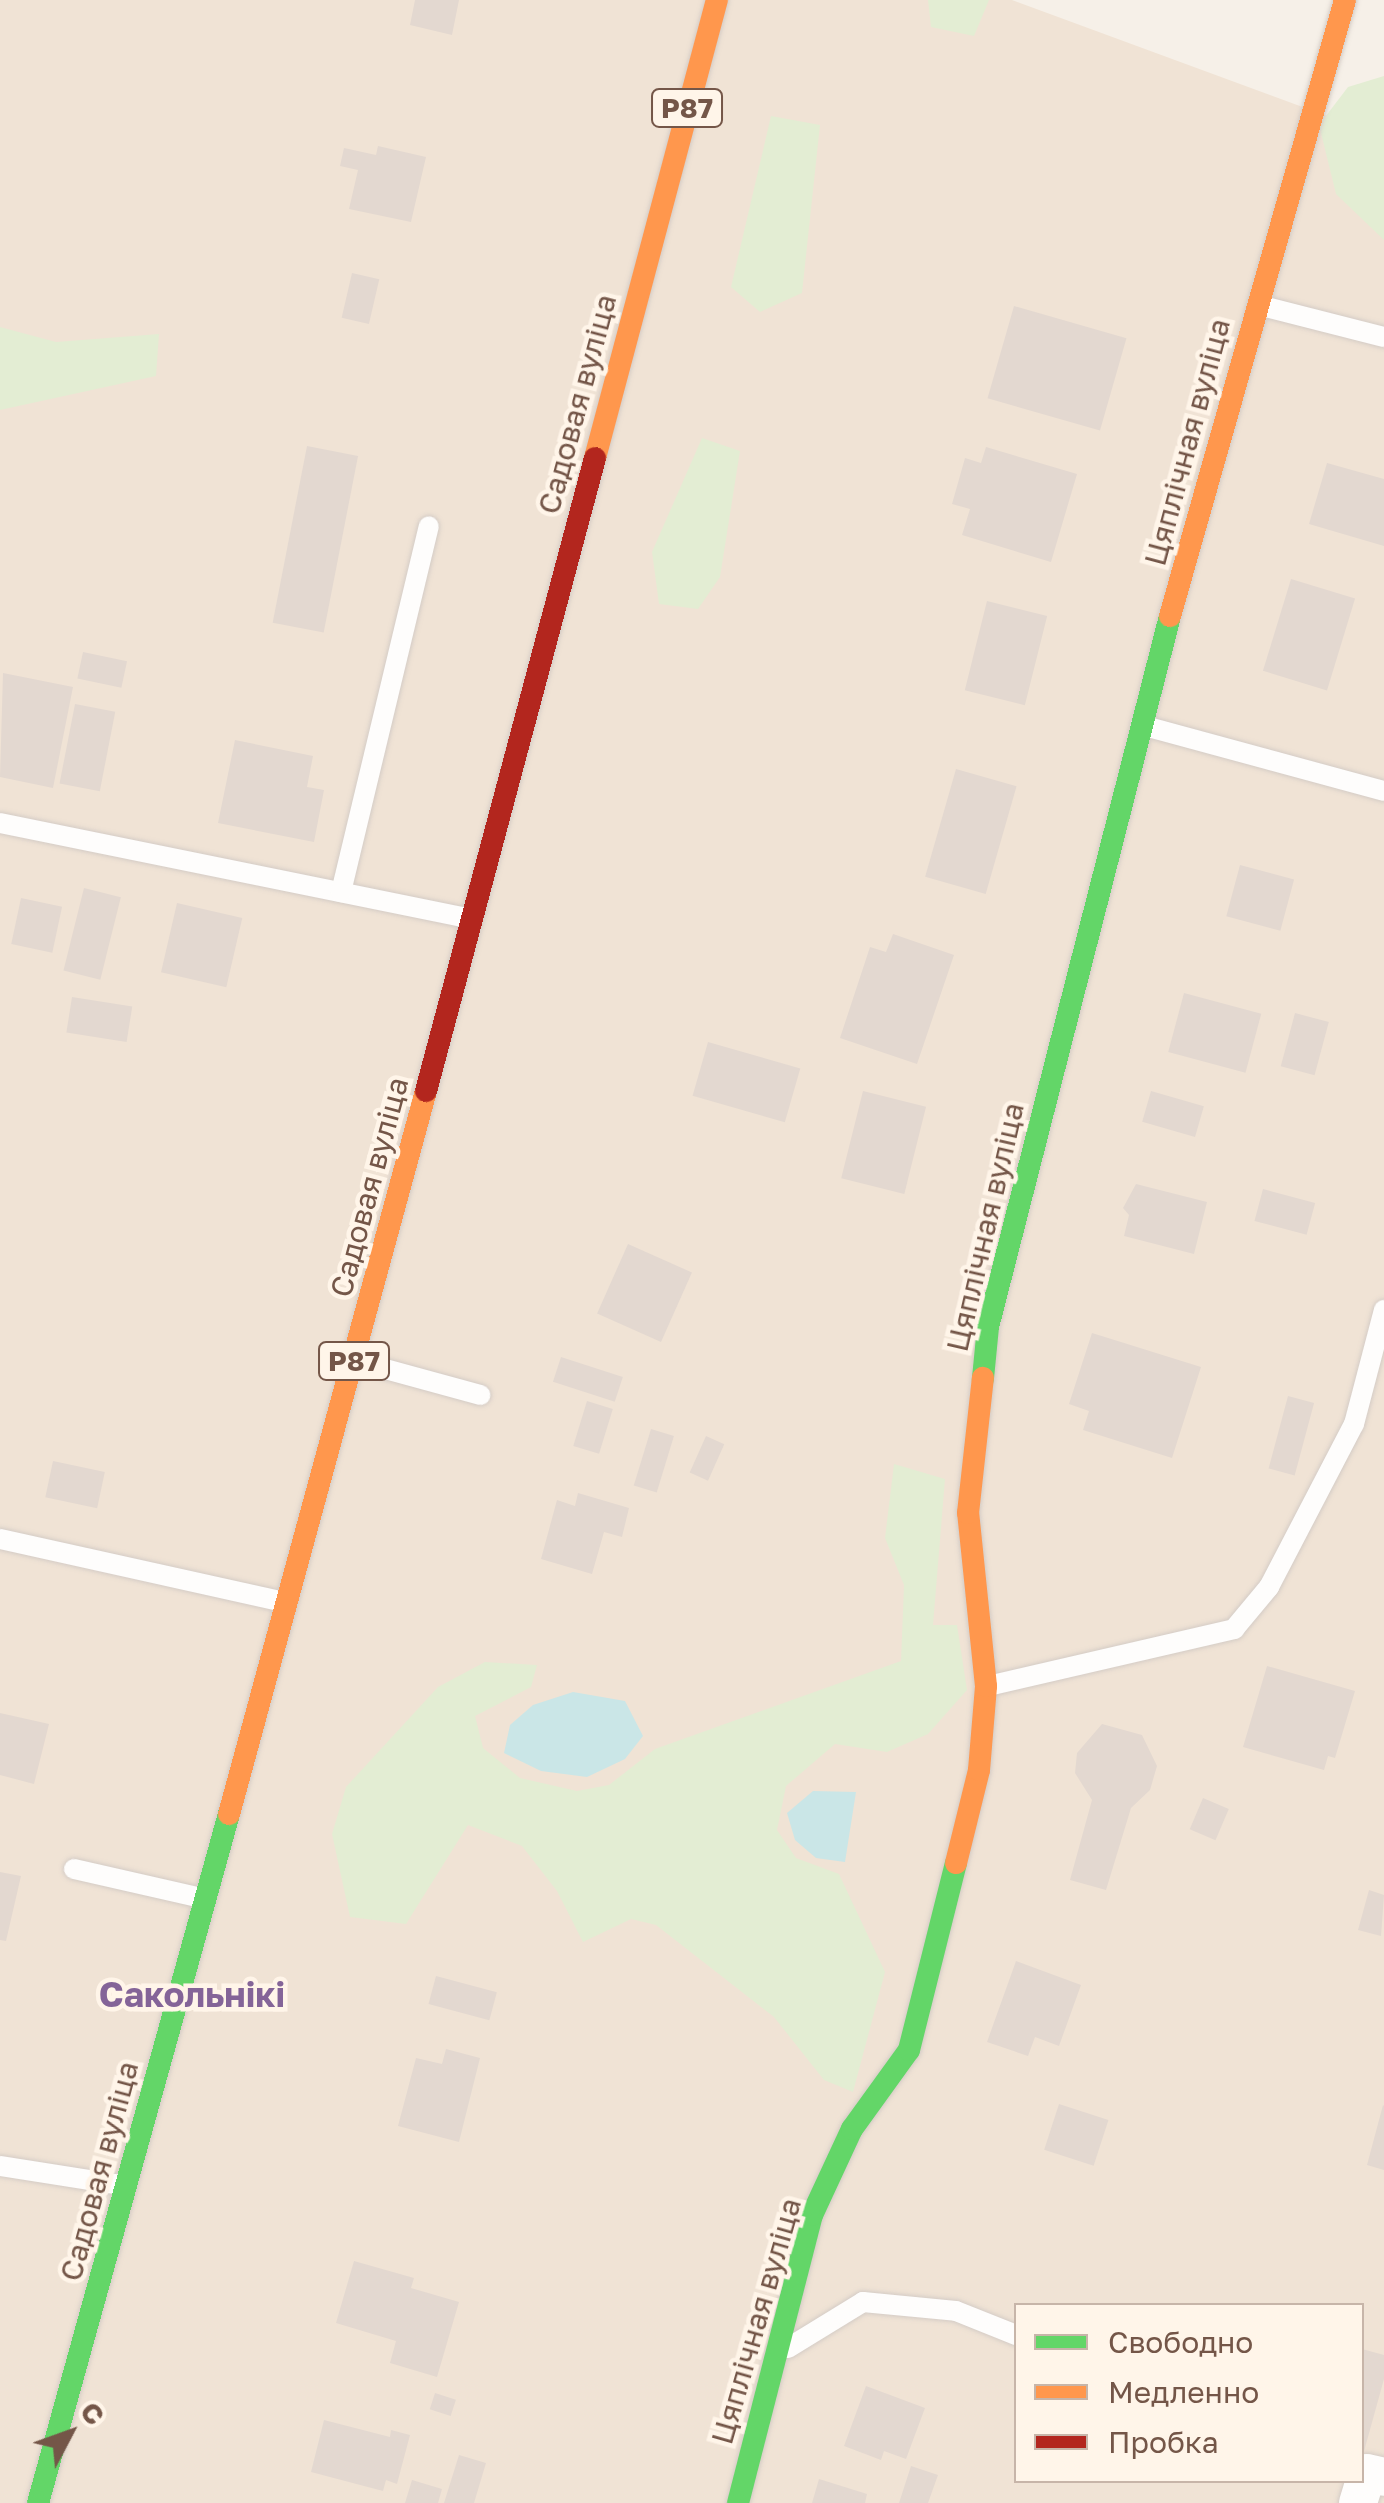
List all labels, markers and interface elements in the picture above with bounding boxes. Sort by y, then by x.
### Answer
road number: Р87 [650,85,724,131]
street label: Садовая вуліца [530,290,624,518]
street label: Цяплічная вуліца [1137,314,1237,570]
street label: Садовая вуліца [322,1073,416,1301]
street label: Цяплічная вуліца [939,1099,1031,1355]
road number: Р87 [316,1338,392,1384]
district label: Сакольнікі [99,1973,285,2015]
street label: Садовая вуліца [52,2057,146,2285]
street label: Цяплічная вуліца [704,2194,808,2448]
legend [1014,2303,1364,2483]
text: Свободно [1108,2324,1253,2360]
text: Медленно [1108,2374,1259,2410]
north arrow [20,2383,120,2483]
text: С [74,2395,112,2431]
text: Пробка [1108,2424,1219,2460]

